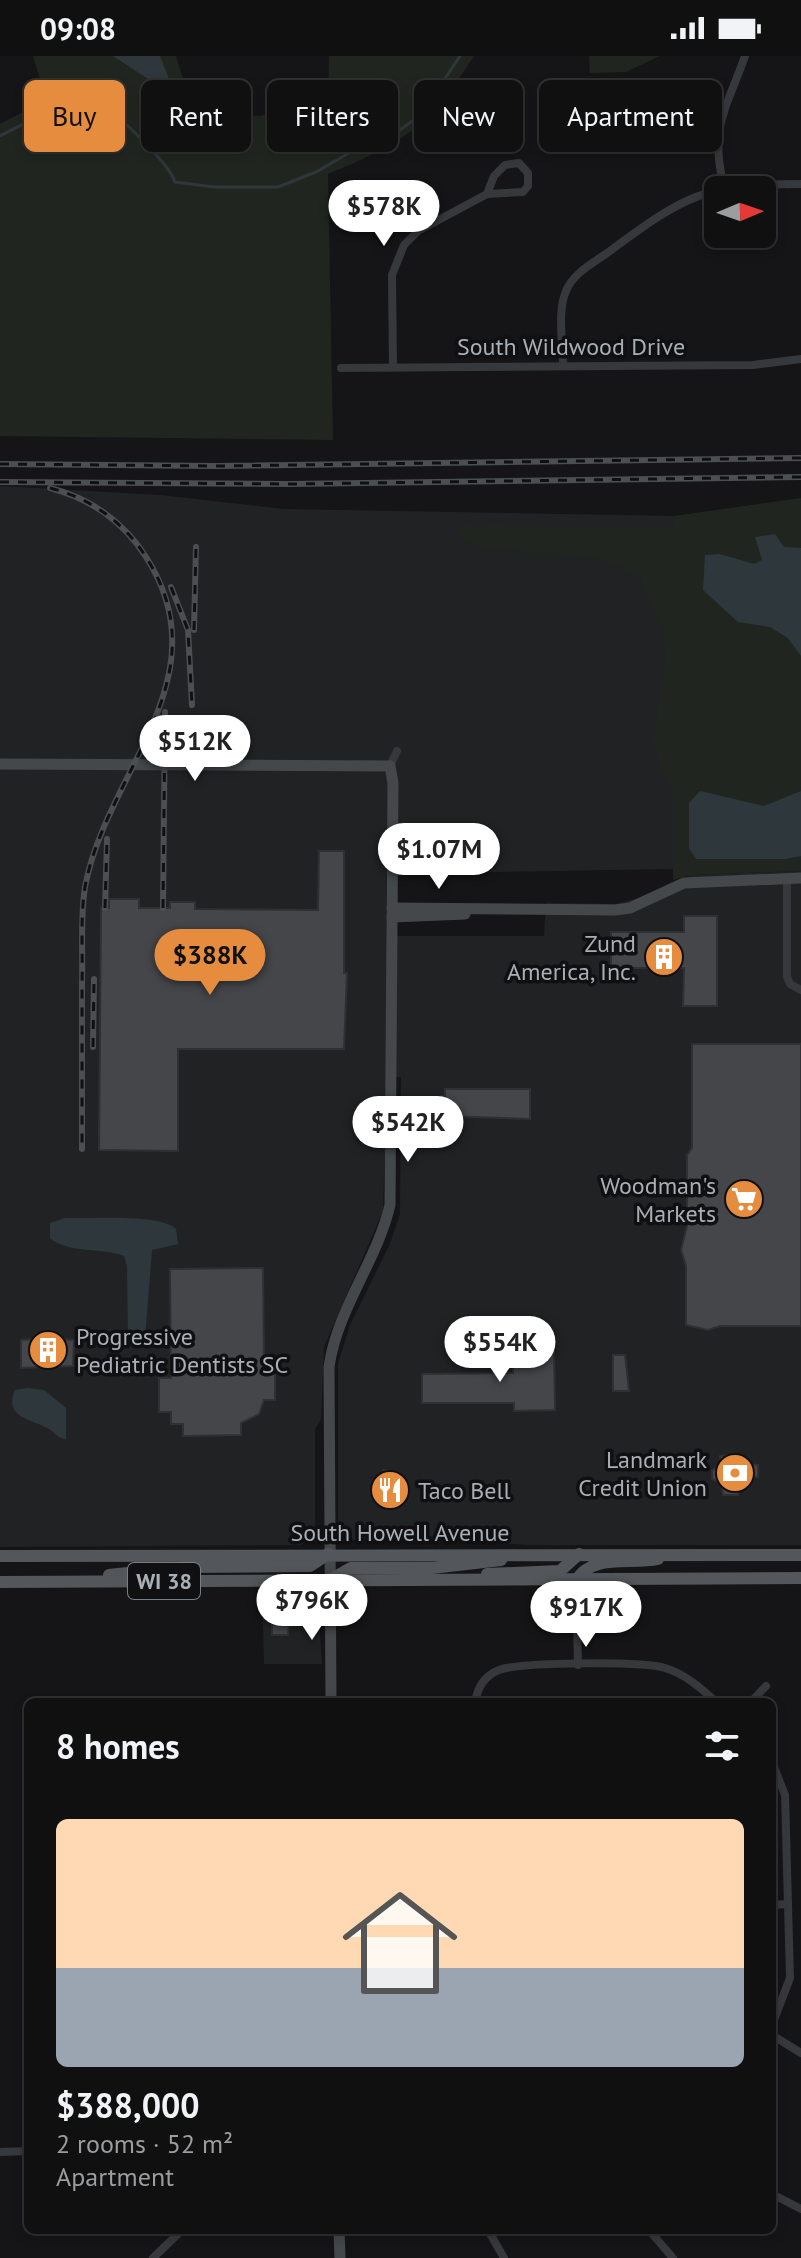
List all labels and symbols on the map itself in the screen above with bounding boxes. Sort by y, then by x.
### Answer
north arrow [704,176,776,248]
pin: $578K [328,180,440,248]
street label: South Wildwood Drive [457,331,685,362]
pin: $512K [139,715,251,783]
pin: $1.07M [374,823,504,891]
place label: Zund America, Inc. [507,928,636,987]
pin: $388K [154,929,266,997]
building icon: Zund America, Inc. [643,936,685,978]
pin: $542K [352,1096,464,1164]
place label: Woodman's Markets [600,1170,716,1229]
supermarket icon: Woodman's Markets [723,1178,765,1220]
pin: $554K [444,1316,556,1384]
place label: Progressive Pediatric Dentists SC [76,1321,288,1380]
building icon: Progressive Pediatric Dentists SC [27,1329,69,1371]
place label: Landmark Credit Union [578,1444,708,1503]
bank icon: Landmark Credit Union [714,1452,756,1494]
restaurant icon: Taco Bell [369,1469,411,1511]
place label: Taco Bell [418,1475,510,1506]
street label: South Howell Avenue [290,1517,510,1548]
road number: WI 38 [128,1563,200,1599]
pin: $796K [256,1574,368,1642]
pin: $917K [530,1581,642,1649]

